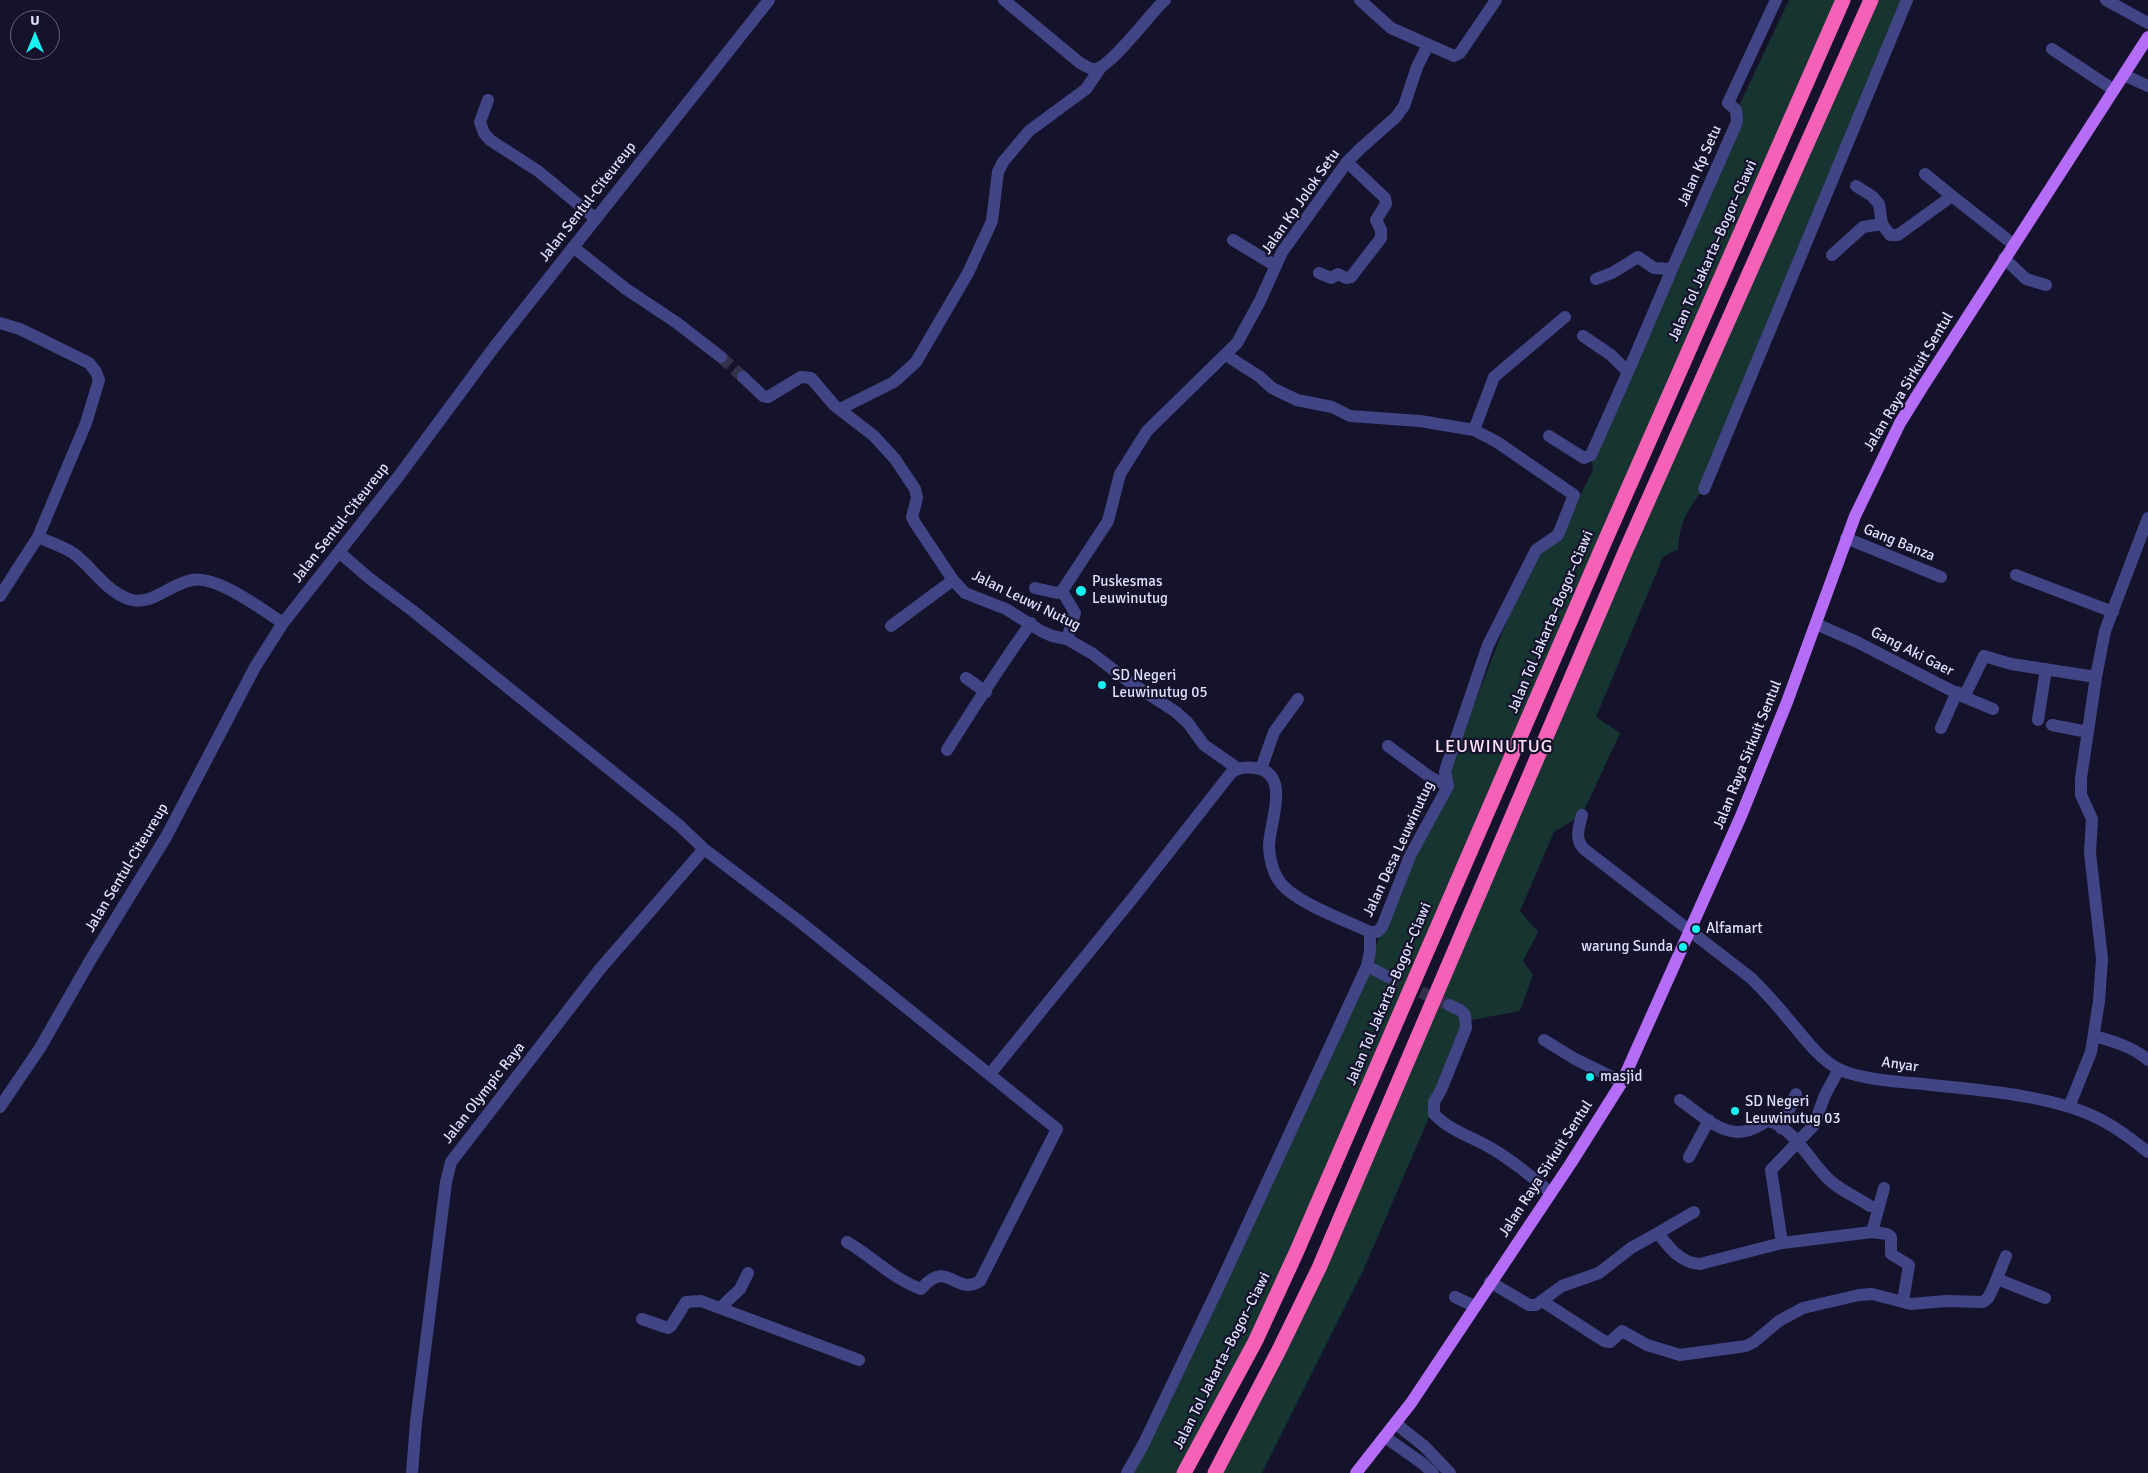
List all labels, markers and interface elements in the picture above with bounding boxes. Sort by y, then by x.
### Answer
north arrow [10,10,60,60]
text: U [30,12,40,29]
street label: Jalan Kp Setu [1674,123,1726,209]
street label: Jalan Sentul-Citeureup [536,138,640,266]
street label: Jalan Kp Jolok Setu [1258,146,1344,258]
street label: Jalan Tol Jakarta–Bogor–Ciawi [1665,158,1761,344]
street label: Jalan Raya Sirkuit Sentul [1860,309,1958,455]
street label: Jalan Sentul-Citeureup [289,459,393,587]
street label: Gang Banza [1860,520,1938,566]
street label: Jalan Tol Jakarta–Bogor–Ciawi [1504,528,1598,716]
street label: Jalan Leuwi Nutug [969,567,1083,635]
place label: Puskesmas Leuwinutug [1092,573,1168,608]
marker: Puskesmas Leuwinutug [1074,584,1088,598]
street label: Gang Aki Gaer [1867,623,1957,681]
place label: SD Negeri Leuwinutug 05 [1112,667,1208,702]
street label: Jalan Raya Sirkuit Sentul [1710,678,1786,832]
marker: SD Negeri Leuwinutug 05 [1096,679,1108,691]
district label: LEUWINUTUG [1433,736,1555,758]
street label: Jalan Desa Leuwinutug [1360,778,1438,920]
street label: Jalan Sentul-Citeureup [81,800,173,936]
street label: Jalan Tol Jakarta–Bogor–Ciawi [1342,900,1436,1088]
place label: Alfamart [1706,920,1763,938]
marker: Alfamart [1690,923,1702,935]
place label: warung Sunda [1581,938,1673,956]
marker: warung Sunda [1677,941,1689,953]
street label: Jalan Olympic Raya [439,1039,529,1147]
street label: Anyar [1880,1054,1920,1076]
place label: masjid [1600,1068,1642,1086]
marker: masjid [1584,1071,1596,1083]
place label: SD Negeri Leuwinutug 03 [1745,1093,1841,1128]
street label: Jalan Raya Sirkuit Sentul [1495,1097,1597,1241]
marker: SD Negeri Leuwinutug 03 [1729,1105,1741,1117]
street label: Jalan Tol Jakarta–Bogor–Ciawi [1169,1269,1275,1453]

